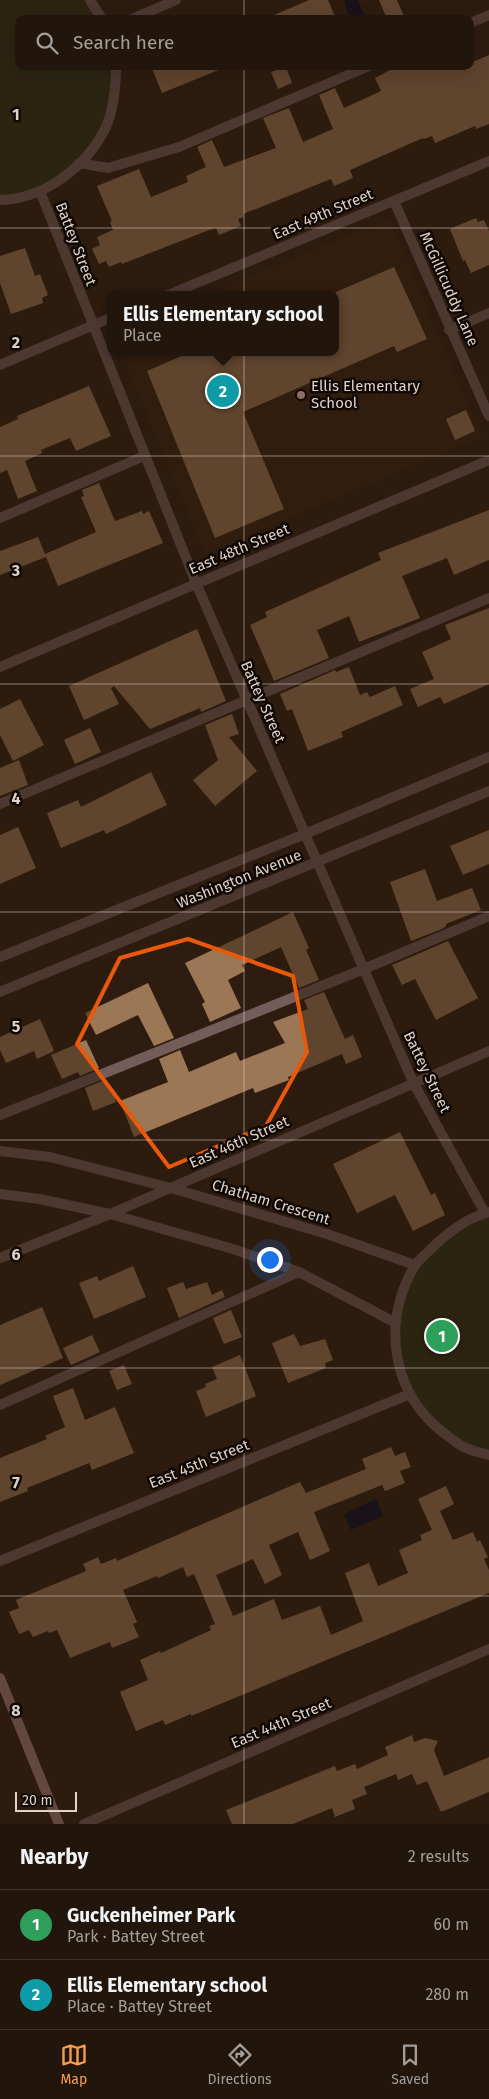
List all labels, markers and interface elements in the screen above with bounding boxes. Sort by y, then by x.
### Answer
search box [15,15,474,70]
icon: search [33,29,61,57]
text: Search here [73,31,174,54]
text: 1 [12,105,20,124]
street label: East 49th Street [270,185,376,243]
street label: Battey Street [52,200,100,289]
street label: McGillicuddy Lane [416,229,482,349]
popup [107,291,339,356]
text: Ellis Elementary school [123,303,323,326]
text: Place [123,326,161,345]
text: 2 [12,333,20,352]
pin: 2 [207,372,239,410]
place label: Ellis Elementary School [311,377,420,412]
marker: Ellis Elementary School [295,389,307,401]
street label: East 48th Street [186,520,292,578]
text: 3 [11,561,20,580]
street label: Battey Street [237,658,289,746]
text: 4 [11,789,21,808]
street label: Washington Avenue [174,846,304,912]
text: 5 [12,1017,21,1036]
street label: Battey Street [400,1028,455,1116]
street label: East 46th Street [186,1112,292,1172]
street label: Chatham Crescent [210,1176,333,1229]
text: 6 [11,1245,21,1264]
your location [257,1247,283,1273]
pin: 1 [426,1317,458,1355]
street label: East 45th Street [146,1436,252,1492]
text: 7 [12,1473,20,1492]
street label: East 44th Street [228,1694,334,1752]
text: 8 [11,1701,21,1720]
scale bar [15,1789,78,1812]
text: 20 m [22,1792,52,1809]
text: Nearby [20,1844,88,1870]
text: 2 results [408,1847,469,1866]
text: Guckenheimer Park [67,1904,235,1927]
text: 1 [32,1915,40,1934]
text: 60 m [434,1915,469,1934]
text: Park · Battey Street [67,1927,205,1946]
text: Ellis Elementary school [67,1974,267,1997]
text: 2 [32,1985,40,2004]
text: 280 m [425,1985,469,2004]
text: Place · Battey Street [67,1997,212,2016]
tab: Map [60,2041,88,2088]
tab: Directions [207,2041,272,2088]
tab: Saved [391,2041,429,2088]

